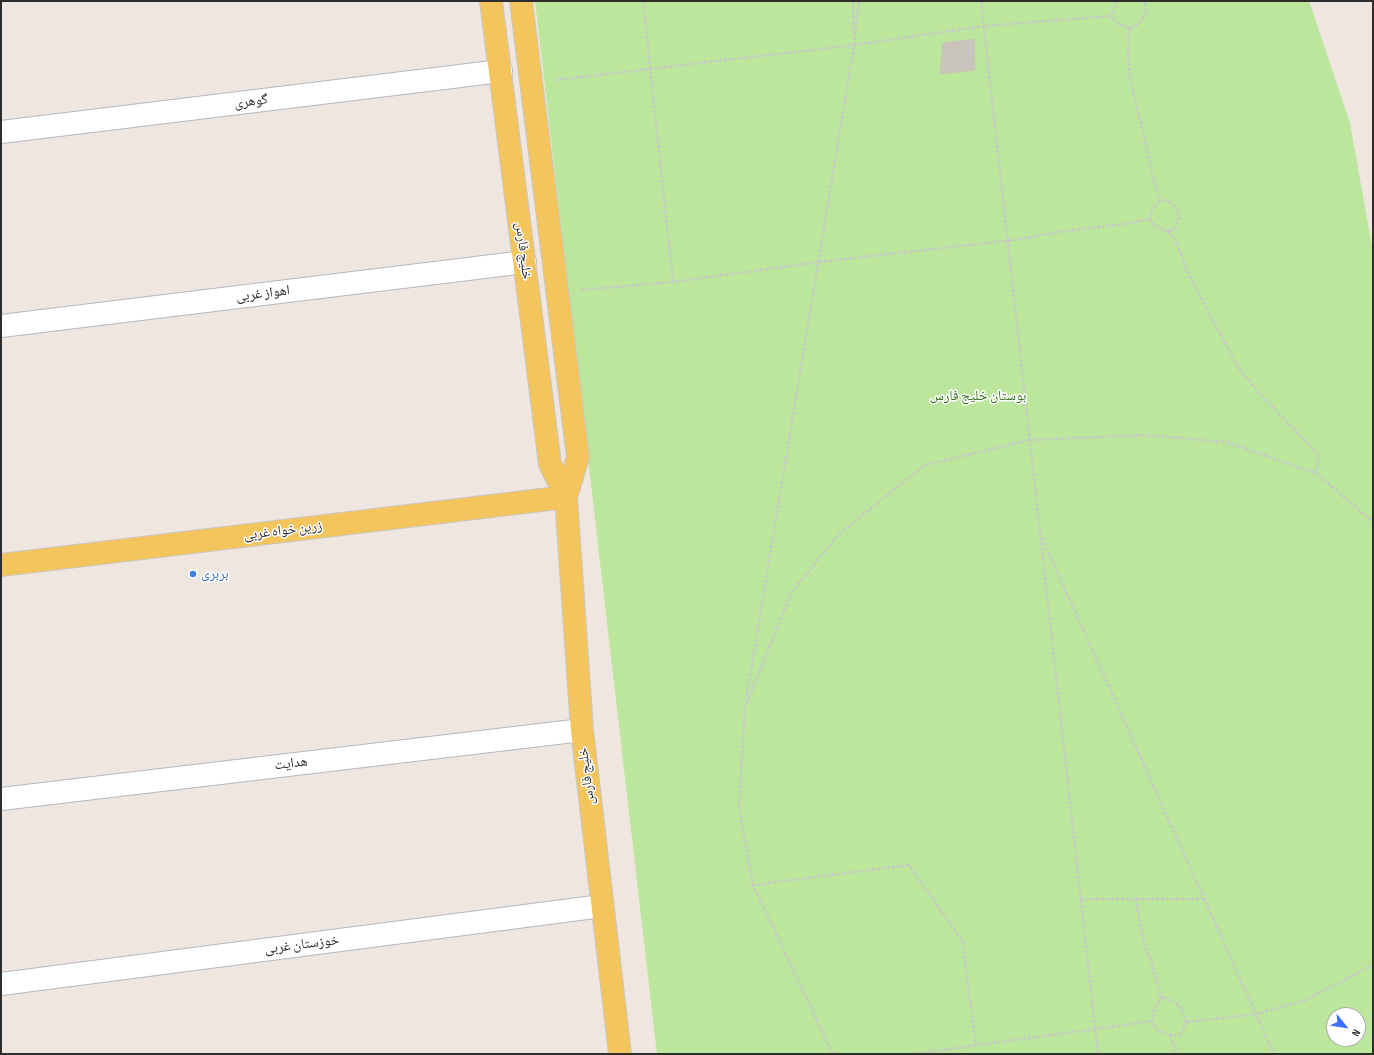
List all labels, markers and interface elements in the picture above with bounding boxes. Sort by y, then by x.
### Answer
street label: گوهری [233,92,269,112]
street label: خلیج فارس [511,221,535,281]
street label: اهواز غربی [235,282,291,306]
park label: بوستان خلیج فارس [930,388,1026,404]
street label: زرین خواه غربی [243,518,323,544]
place label: بربری [201,566,229,582]
marker: بربری [188,569,198,579]
street label: خلیج فارس [575,746,599,806]
street label: هدایت [273,754,309,774]
street label: خوزستان غربی [264,932,340,958]
north arrow [1326,1007,1366,1047]
text: N [1349,1027,1363,1039]

